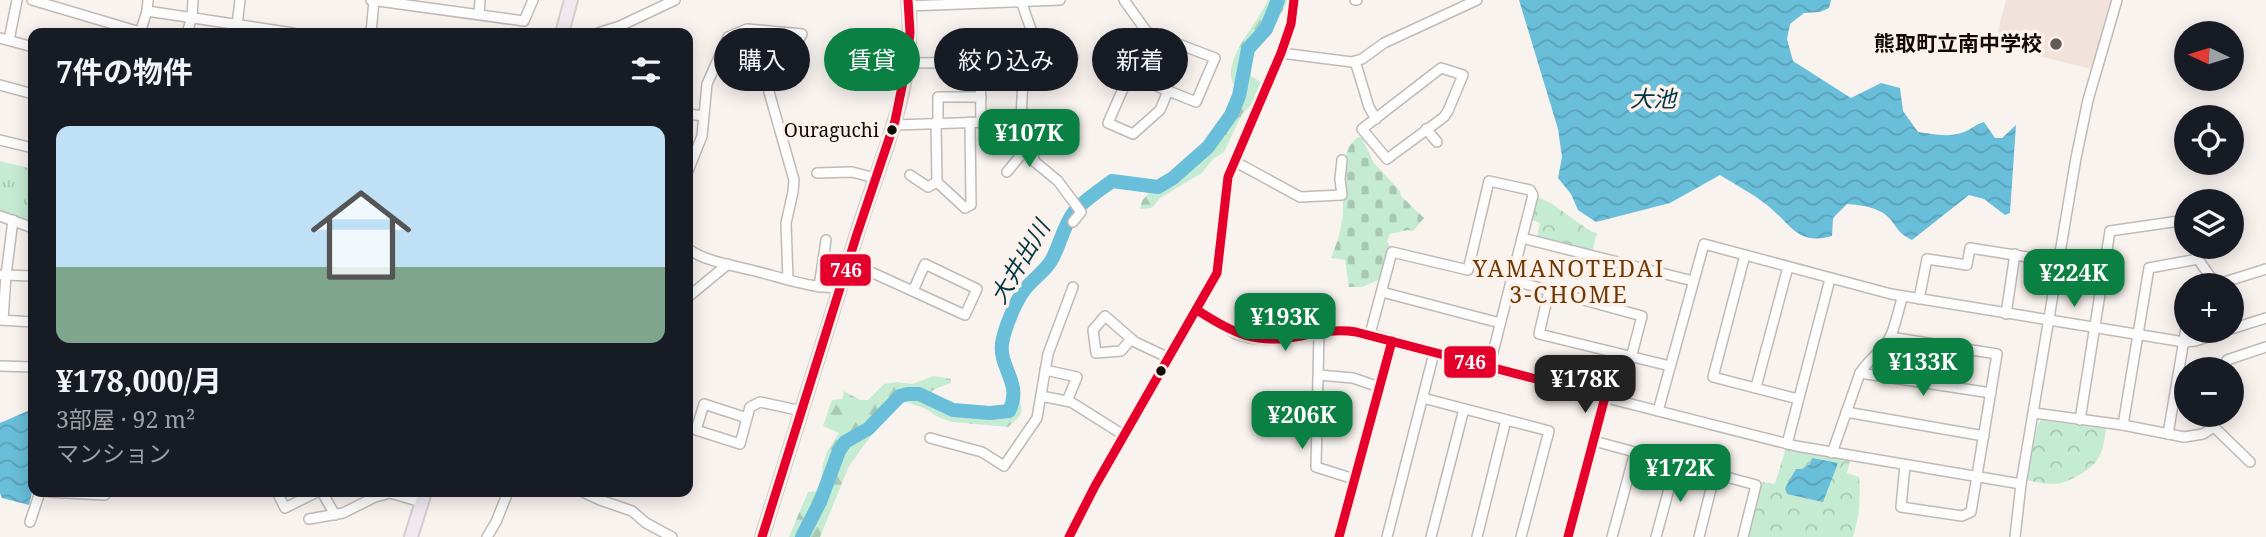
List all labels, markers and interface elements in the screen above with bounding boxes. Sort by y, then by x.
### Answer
north arrow [2174,21,2244,91]
map controls [2174,21,2244,427]
chip: 購入 [714,28,810,91]
chip: 賃貸 [824,28,920,91]
chip: 絞り込み [934,28,1078,91]
chip: 新着 [1092,28,1188,91]
place label: 熊取町立南中学校 [1874,29,2042,57]
marker: 熊取町立南中学校 [2048,36,2064,52]
text: 7件の物件 [56,51,193,92]
icon: filters [627,51,665,89]
water label: 大池 [1630,82,1678,114]
button: locate [2174,105,2244,175]
pin: ¥107K [980,110,1078,169]
text: ¥107K [995,116,1063,148]
place label: Ouraguchi [784,117,879,143]
marker: Ouraguchi [885,123,899,137]
icon: home [298,172,424,298]
button: layers [2174,189,2244,259]
water label: 大井出川 [982,211,1058,309]
pin: ¥224K [2025,250,2123,309]
district label: YAMANOTEDAI 3-CHOME [1472,252,1665,310]
line badge: 746 [819,253,872,287]
text: ¥224K [2040,256,2108,288]
text: 746 [830,257,862,283]
button: + [2174,273,2244,343]
pin: ¥193K [1236,294,1334,353]
text: ¥193K [1251,300,1319,332]
pin: ¥133K [1874,338,1972,398]
line badge: 746 [1443,345,1497,379]
text: ¥133K [1889,345,1957,377]
text: 746 [1454,349,1486,375]
pin: ¥178K [1536,356,1634,415]
button: − [2174,357,2244,427]
text: ¥178,000/月 [56,360,222,401]
text: ¥178K [1551,362,1619,394]
unlabelled marker [1154,364,1168,378]
pin: ¥206K [1253,392,1351,451]
text: ¥206K [1268,398,1336,430]
text: 3部屋 · 92 m² [56,403,195,435]
text: マンション [56,437,171,469]
pin: ¥172K [1631,444,1729,504]
text: ¥172K [1646,451,1714,483]

